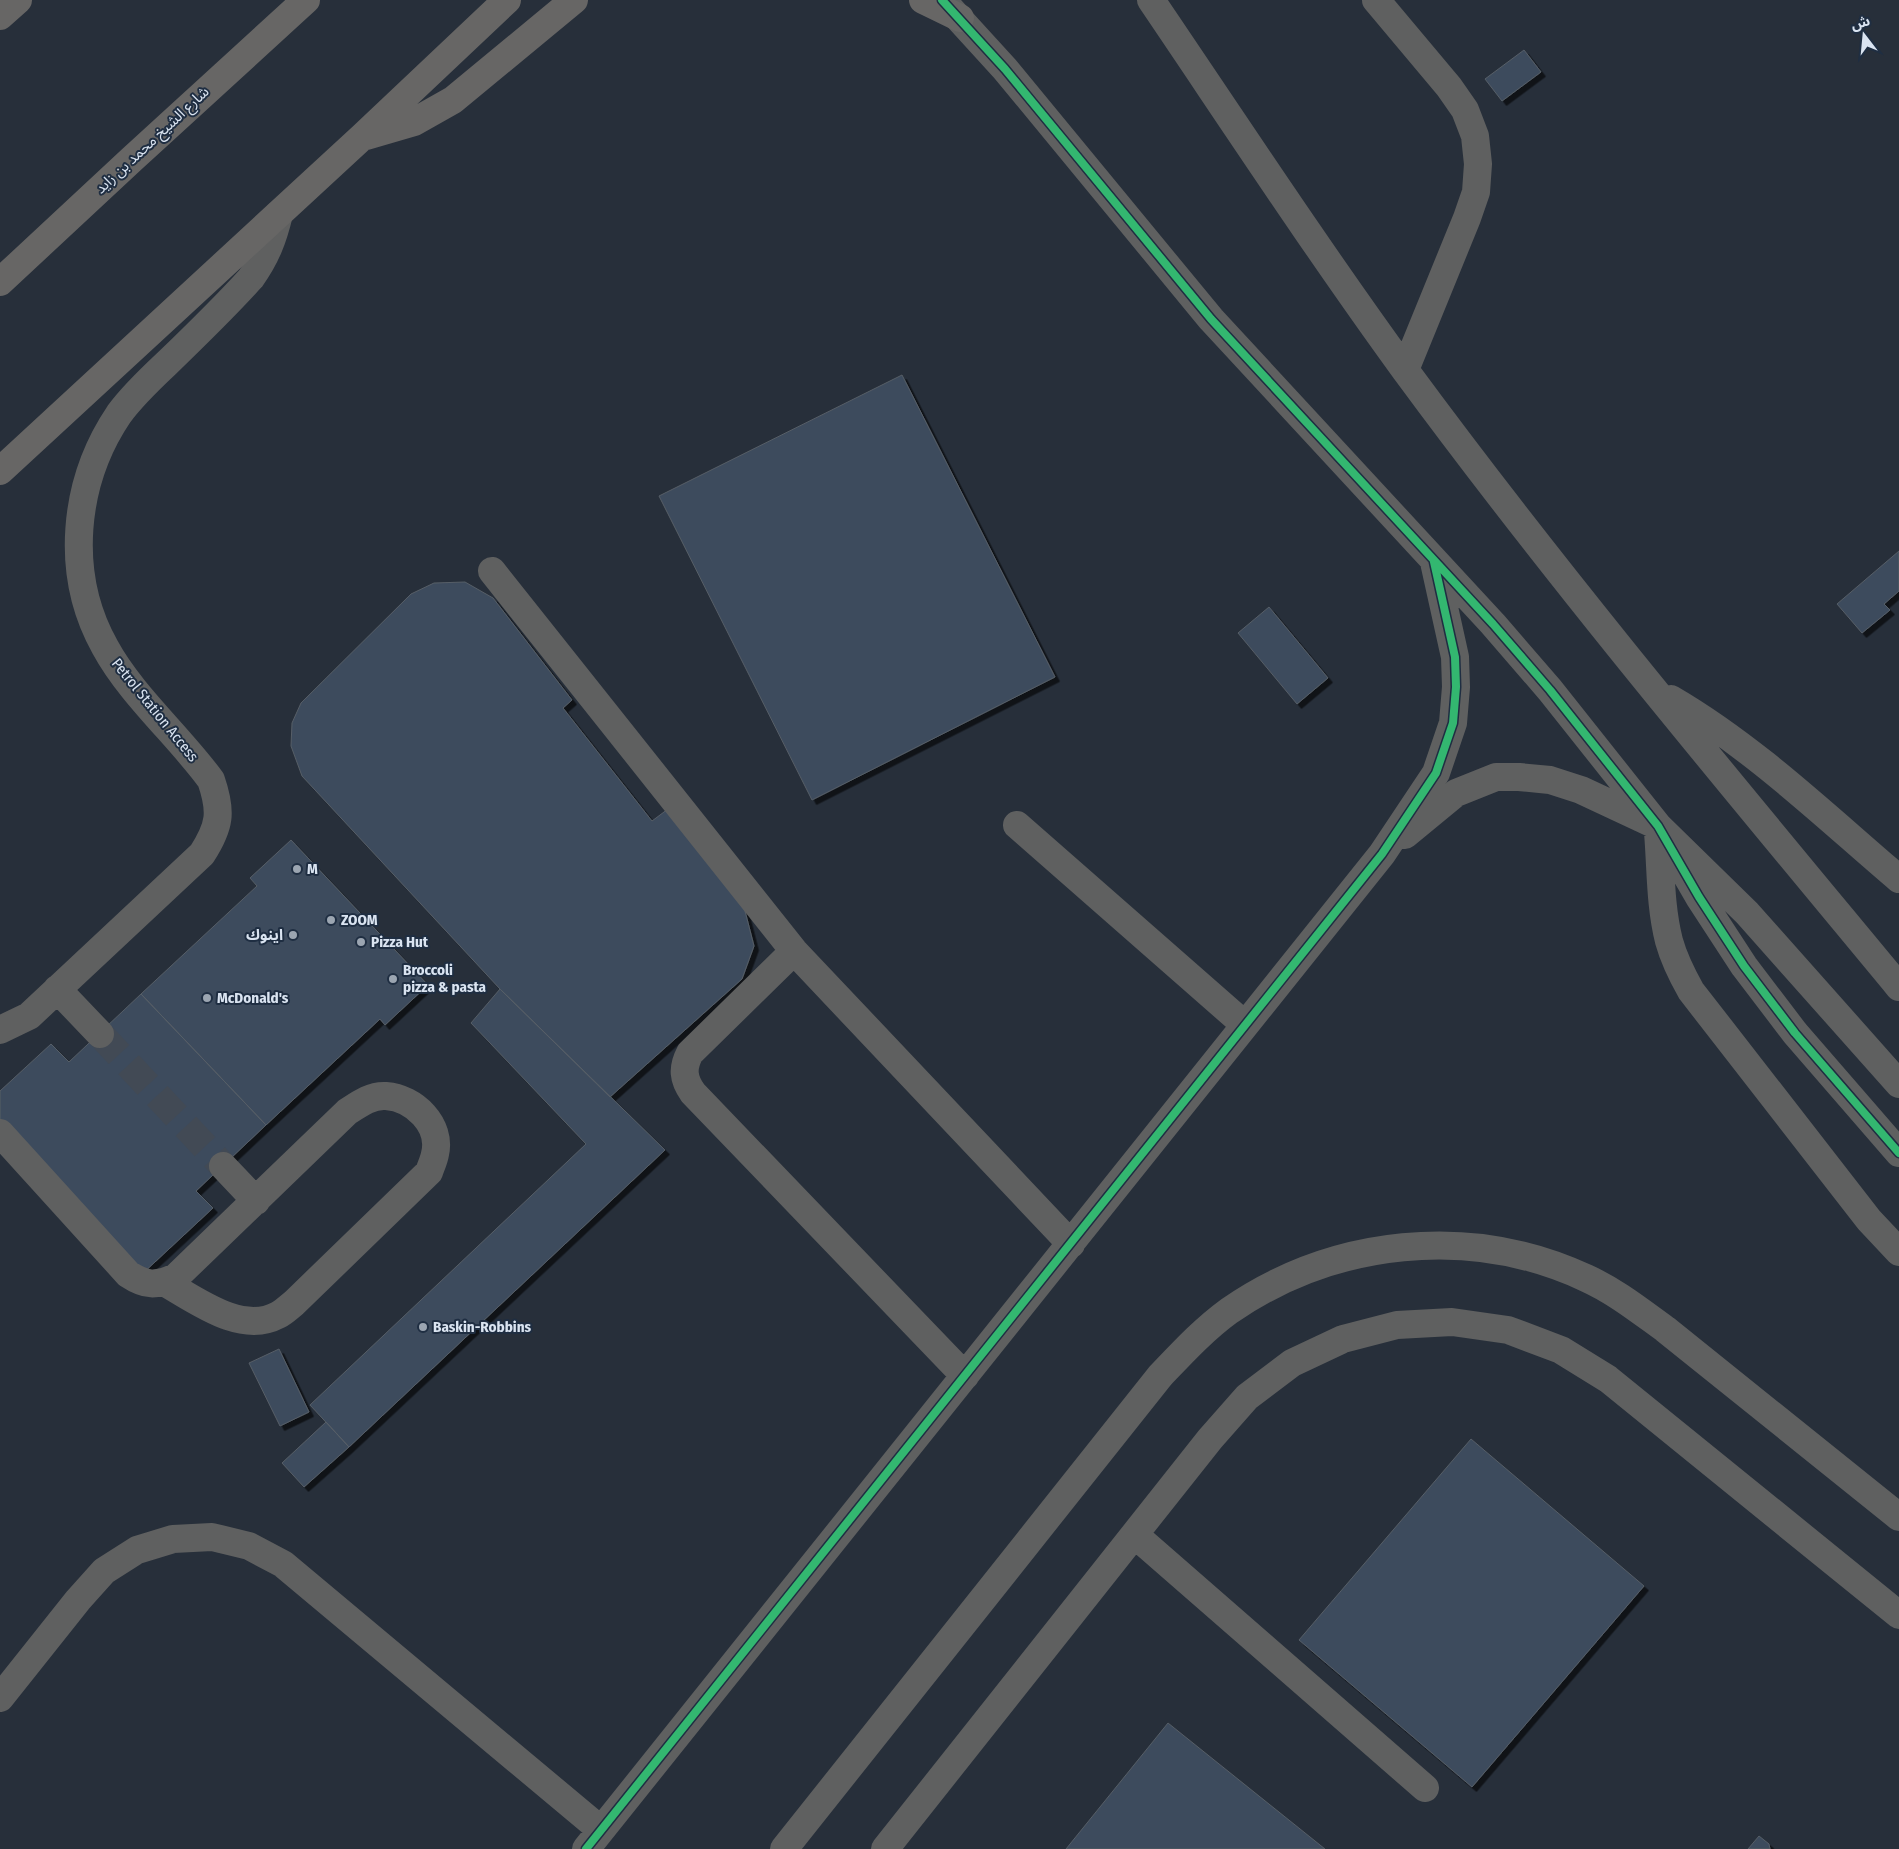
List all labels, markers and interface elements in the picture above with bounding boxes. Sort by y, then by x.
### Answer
north arrow [1839,10,1889,60]
text: ش [1849,12,1872,34]
street label: شارع الشيخ محمد بن زايد [91,82,215,200]
street label: Petrol Station Access [108,655,202,765]
place label: M [307,860,318,878]
marker: M [291,863,303,875]
place label: ZOOM [341,911,378,929]
marker: ZOOM [325,914,337,926]
place label: اينوك [246,926,283,944]
marker: اينوك [287,929,299,941]
place label: Pizza Hut [371,933,429,951]
marker: Pizza Hut [355,936,367,948]
place label: Broccoli pizza & pasta [403,961,487,996]
marker: Broccoli pizza & pasta [387,973,399,985]
place label: McDonald's [217,989,289,1007]
marker: McDonald's [201,992,213,1004]
place label: Baskin-Robbins [433,1318,532,1336]
marker: Baskin-Robbins [417,1321,429,1333]

